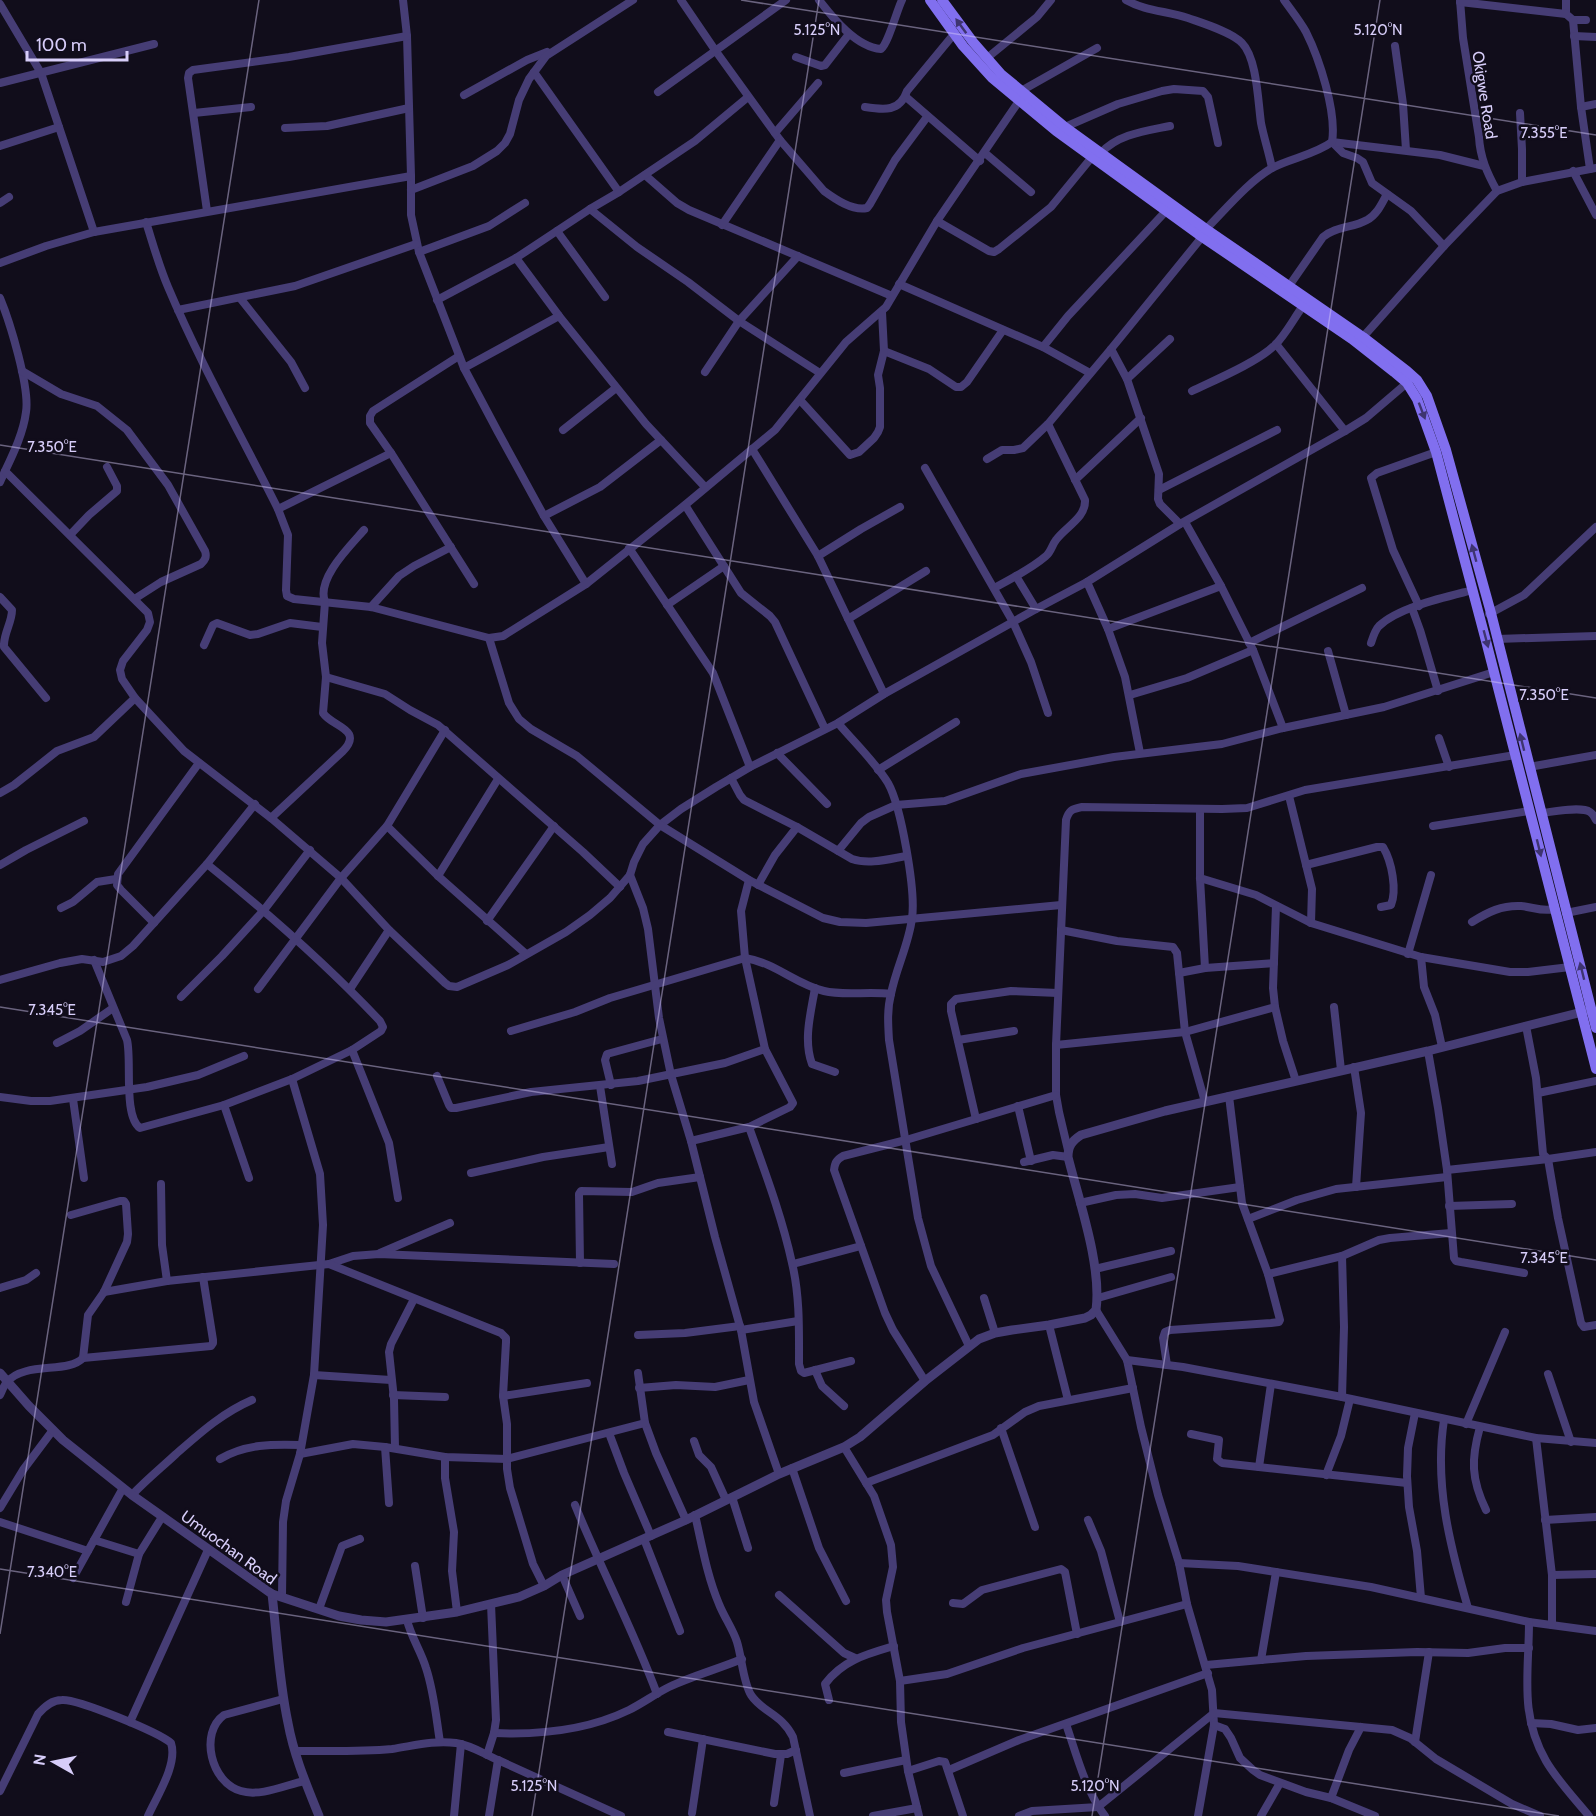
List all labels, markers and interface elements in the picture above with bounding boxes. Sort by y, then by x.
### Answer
one-way arrow [955,19,967,35]
text: 5.125°N [794,21,840,39]
text: 5.120°N [1353,21,1403,39]
scale bar [27,24,128,62]
text: 100 m [36,34,87,56]
street label: Okigwe Road [1468,50,1501,140]
text: 7.355°E [1520,124,1568,142]
one-way arrow [1417,402,1427,420]
text: 7.350°E [27,438,77,456]
one-way arrow [1468,544,1478,562]
one-way arrow [1481,630,1491,648]
text: 7.350°E [1519,686,1569,704]
one-way arrow [1517,733,1527,751]
one-way arrow [1534,839,1544,857]
one-way arrow [1576,962,1586,981]
text: 7.345°E [28,1001,76,1019]
text: 7.345°E [1520,1249,1568,1267]
street label: Umuochan Road [177,1506,280,1588]
text: 7.340°E [27,1563,77,1581]
north arrow [24,1732,84,1792]
text: N [29,1753,50,1767]
text: 5.125°N [511,1777,557,1795]
text: 5.120°N [1070,1777,1120,1795]

